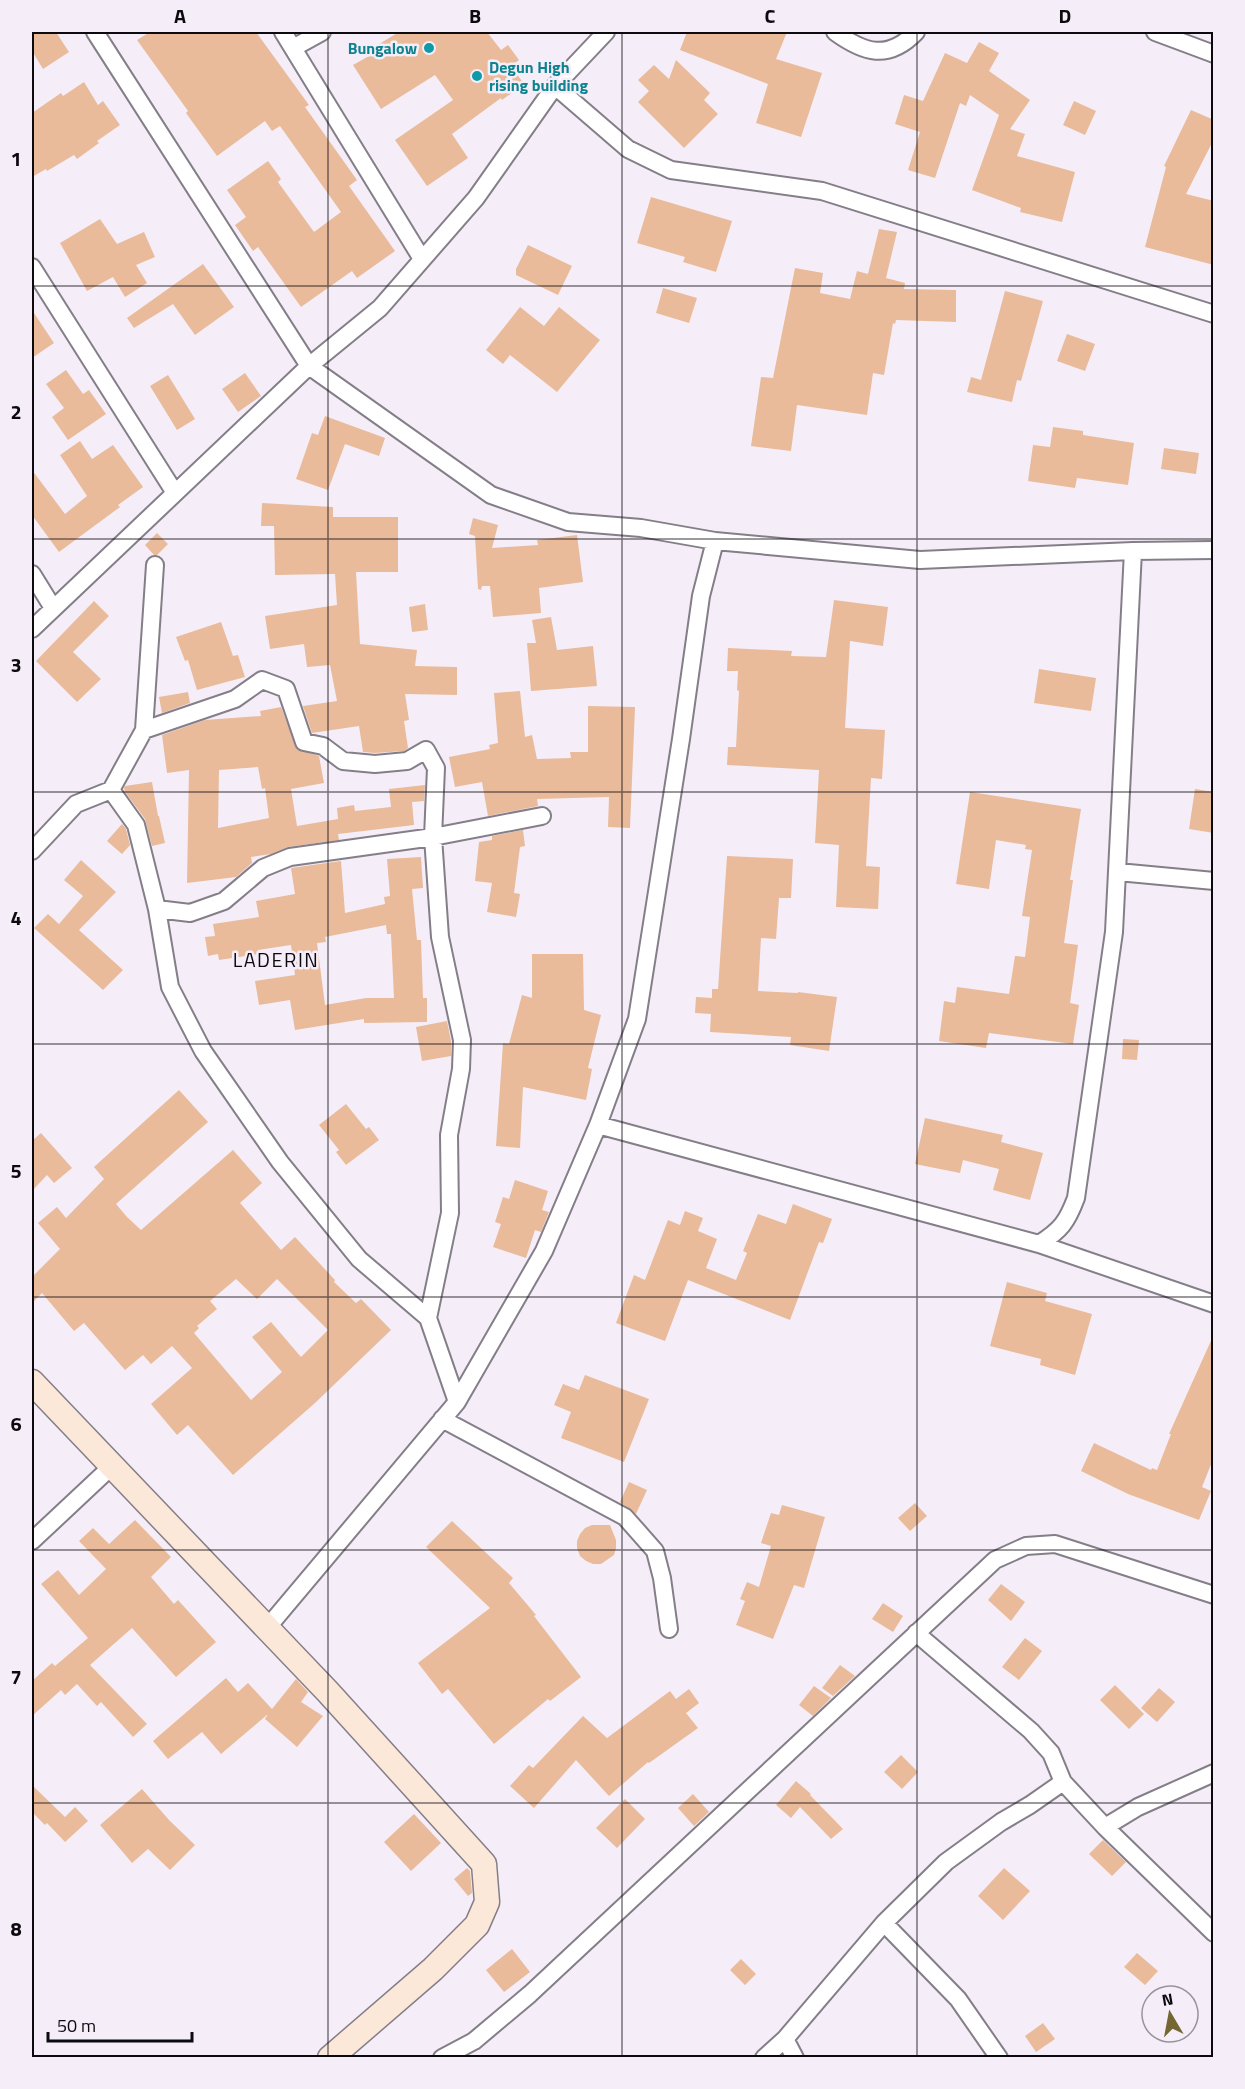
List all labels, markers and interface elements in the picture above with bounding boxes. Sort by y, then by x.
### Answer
text: A [174,0,186,31]
text: B [469,0,481,31]
text: C [765,0,776,31]
text: D [1059,0,1071,31]
place label: Bungalow [348,36,417,60]
marker: Bungalow [422,41,436,55]
place label: Degun High rising building [489,55,588,97]
marker: Degun High rising building [470,69,484,83]
text: 1 [10,143,22,174]
text: 2 [10,396,22,427]
text: 3 [10,649,22,680]
text: 4 [10,902,22,933]
district label: LADERIN [233,944,319,975]
text: 5 [10,1155,22,1186]
text: 6 [10,1408,22,1439]
text: 7 [10,1661,22,1692]
text: 8 [10,1913,22,1944]
north arrow [1140,1984,1200,2044]
text: N [1160,1986,1175,2012]
scale bar [48,2005,192,2043]
text: 50 m [57,2012,96,2039]

